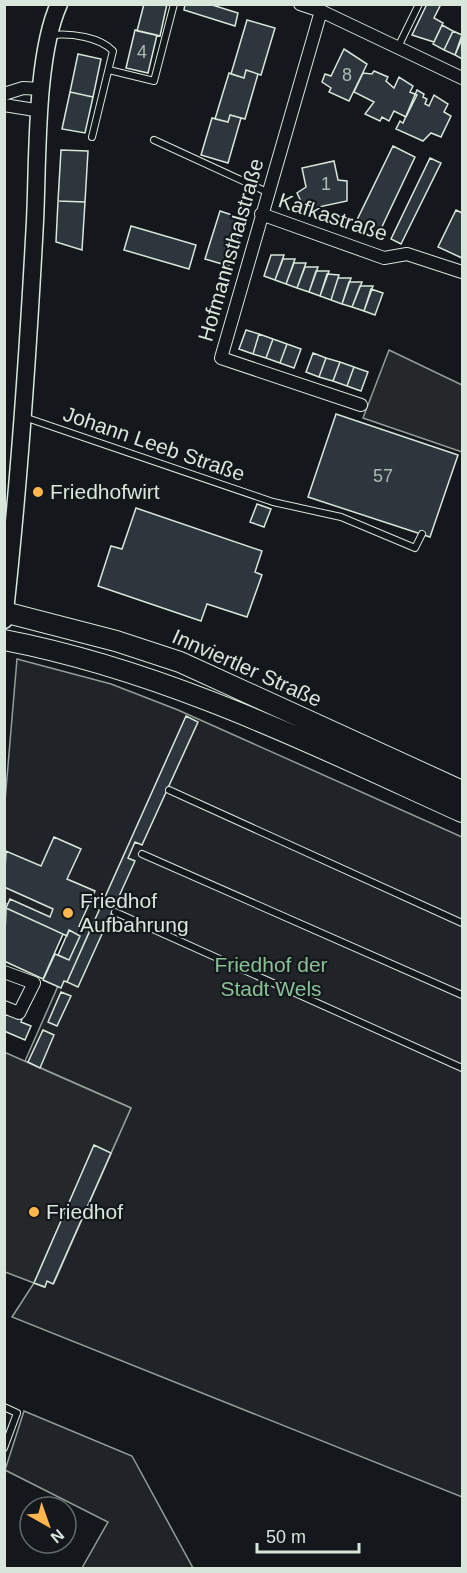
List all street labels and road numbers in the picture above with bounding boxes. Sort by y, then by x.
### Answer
street label: Hofmannsthalstraße [193,156,268,344]
street label: Kafkastraße [276,188,391,245]
street label: Johann Leeb Straße [60,402,248,485]
street label: Innviertler Straße [169,624,325,711]

